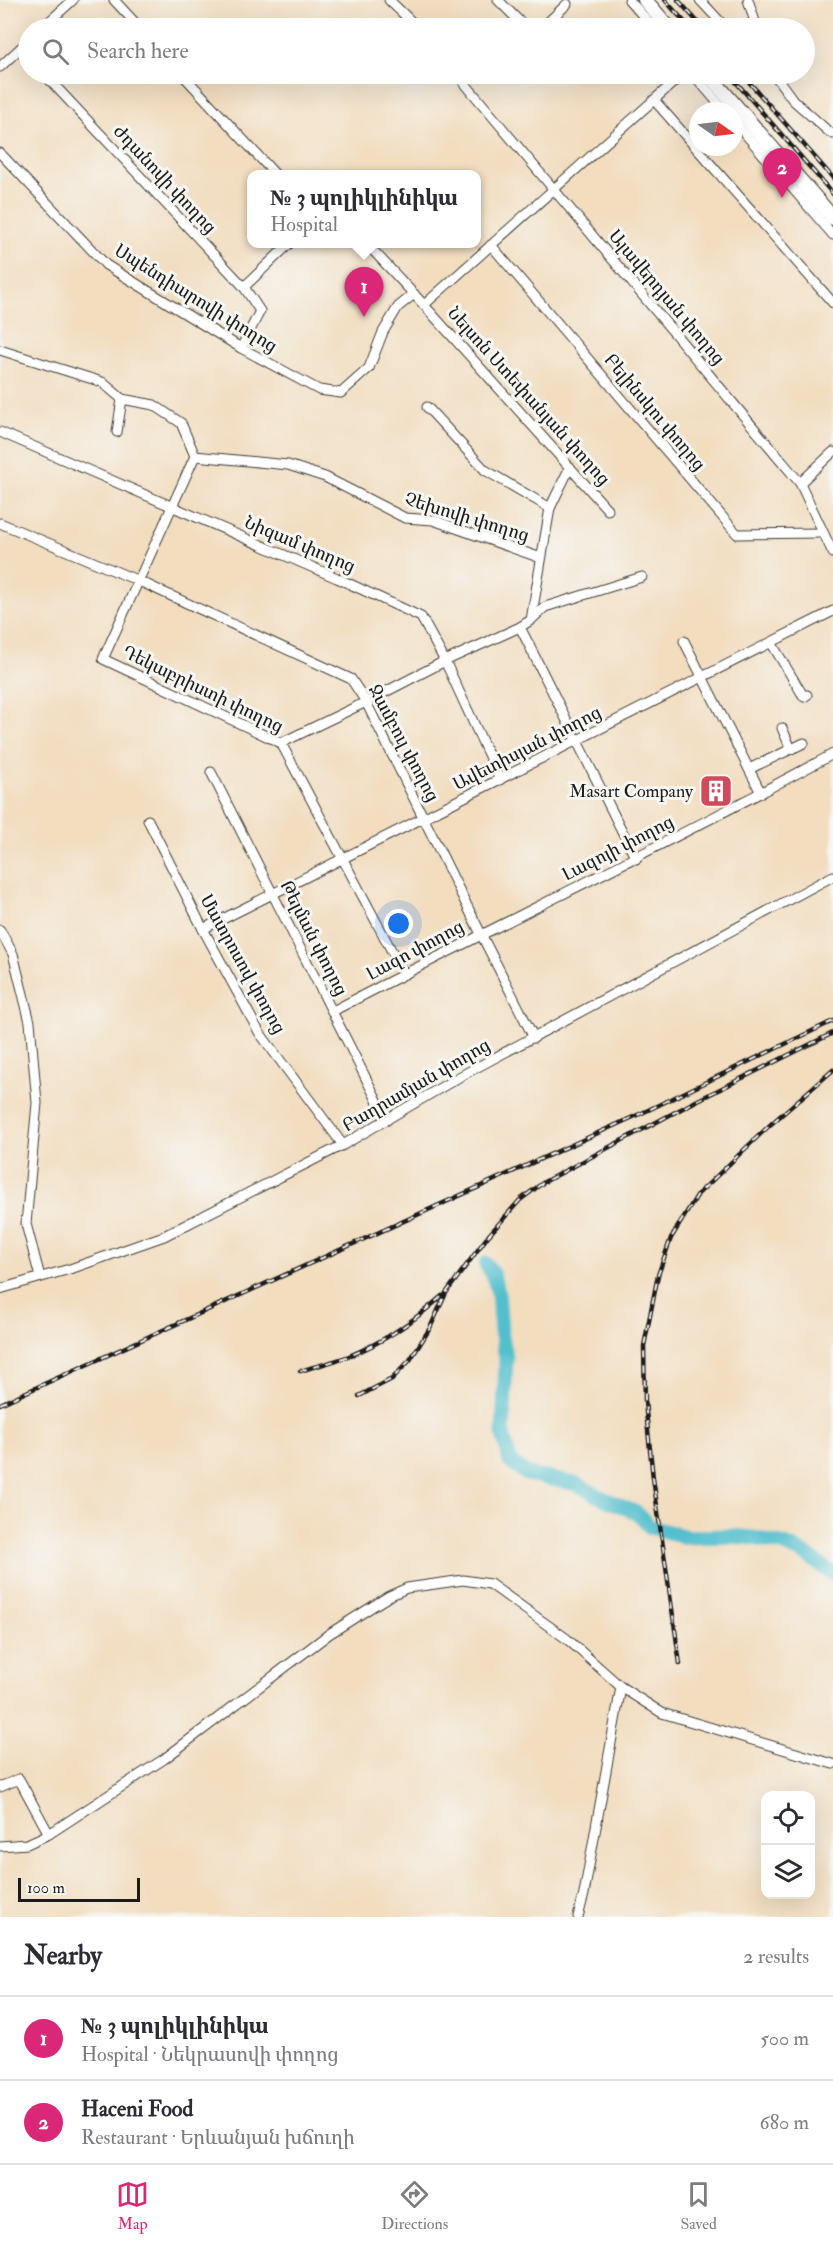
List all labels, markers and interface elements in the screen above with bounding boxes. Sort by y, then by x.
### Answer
search box [18,18,815,84]
icon: search [39,35,72,68]
text: Search here [87,37,189,65]
north arrow [689,102,743,156]
street label: Ժդանովի փողոց [108,120,221,239]
pin: 2 [762,148,802,198]
popup [247,170,481,248]
text: № 3 պոլիկլինիկա [270,184,458,212]
text: Hospital [270,212,338,237]
street label: Ալավերդյան փողոց [603,225,730,370]
street label: Սպենդիարովի փողոց [110,239,281,358]
pin: 1 [344,268,384,317]
street label: Նելսոն Ստեփանյան փողոց [442,302,615,490]
street label: Բելինսկու փողոց [599,349,710,476]
street label: Չեխովի փողոց [402,488,532,547]
street label: Նիզամ փողոց [241,511,359,578]
street label: Դեկաբրիստի փողոց [119,641,287,738]
street label: Ջամբուլ փողոց [363,681,444,806]
street label: Ավետիսյան փողոց [449,701,605,796]
building icon: Masart Company [698,773,734,809]
place label: Masart Company [569,780,694,803]
street label: Լազոյի փողոց [559,810,678,886]
street label: Թելման փողոց [275,877,353,1000]
street label: Մատրոսով փողոց [195,890,290,1038]
your location [384,909,413,938]
street label: Լազո փողոց [363,915,468,986]
street label: Բաղրամյան փողոց [338,1034,494,1137]
map controls [761,1791,815,1899]
button: locate [761,1791,815,1845]
button: layers [761,1845,815,1899]
scale bar [18,1875,140,1902]
text: 100 m [27,1878,65,1898]
text: Nearby [24,1940,102,1972]
text: 2 results [743,1944,809,1969]
text: № 3 պոլիկլինիկա [81,2012,268,2040]
text: 1 [40,2026,47,2051]
text: 500 m [760,2026,809,2051]
text: Hospital · Նեկրասովի փողոց [81,2042,339,2067]
text: Haceni Food [81,2095,193,2123]
text: 2 [38,2110,49,2135]
text: 680 m [760,2110,809,2135]
text: Restaurant · Երևանյան խճուղի [81,2125,355,2150]
tab: Map [116,2178,149,2234]
tab: Directions [381,2178,448,2234]
tab: Saved [680,2178,717,2234]

